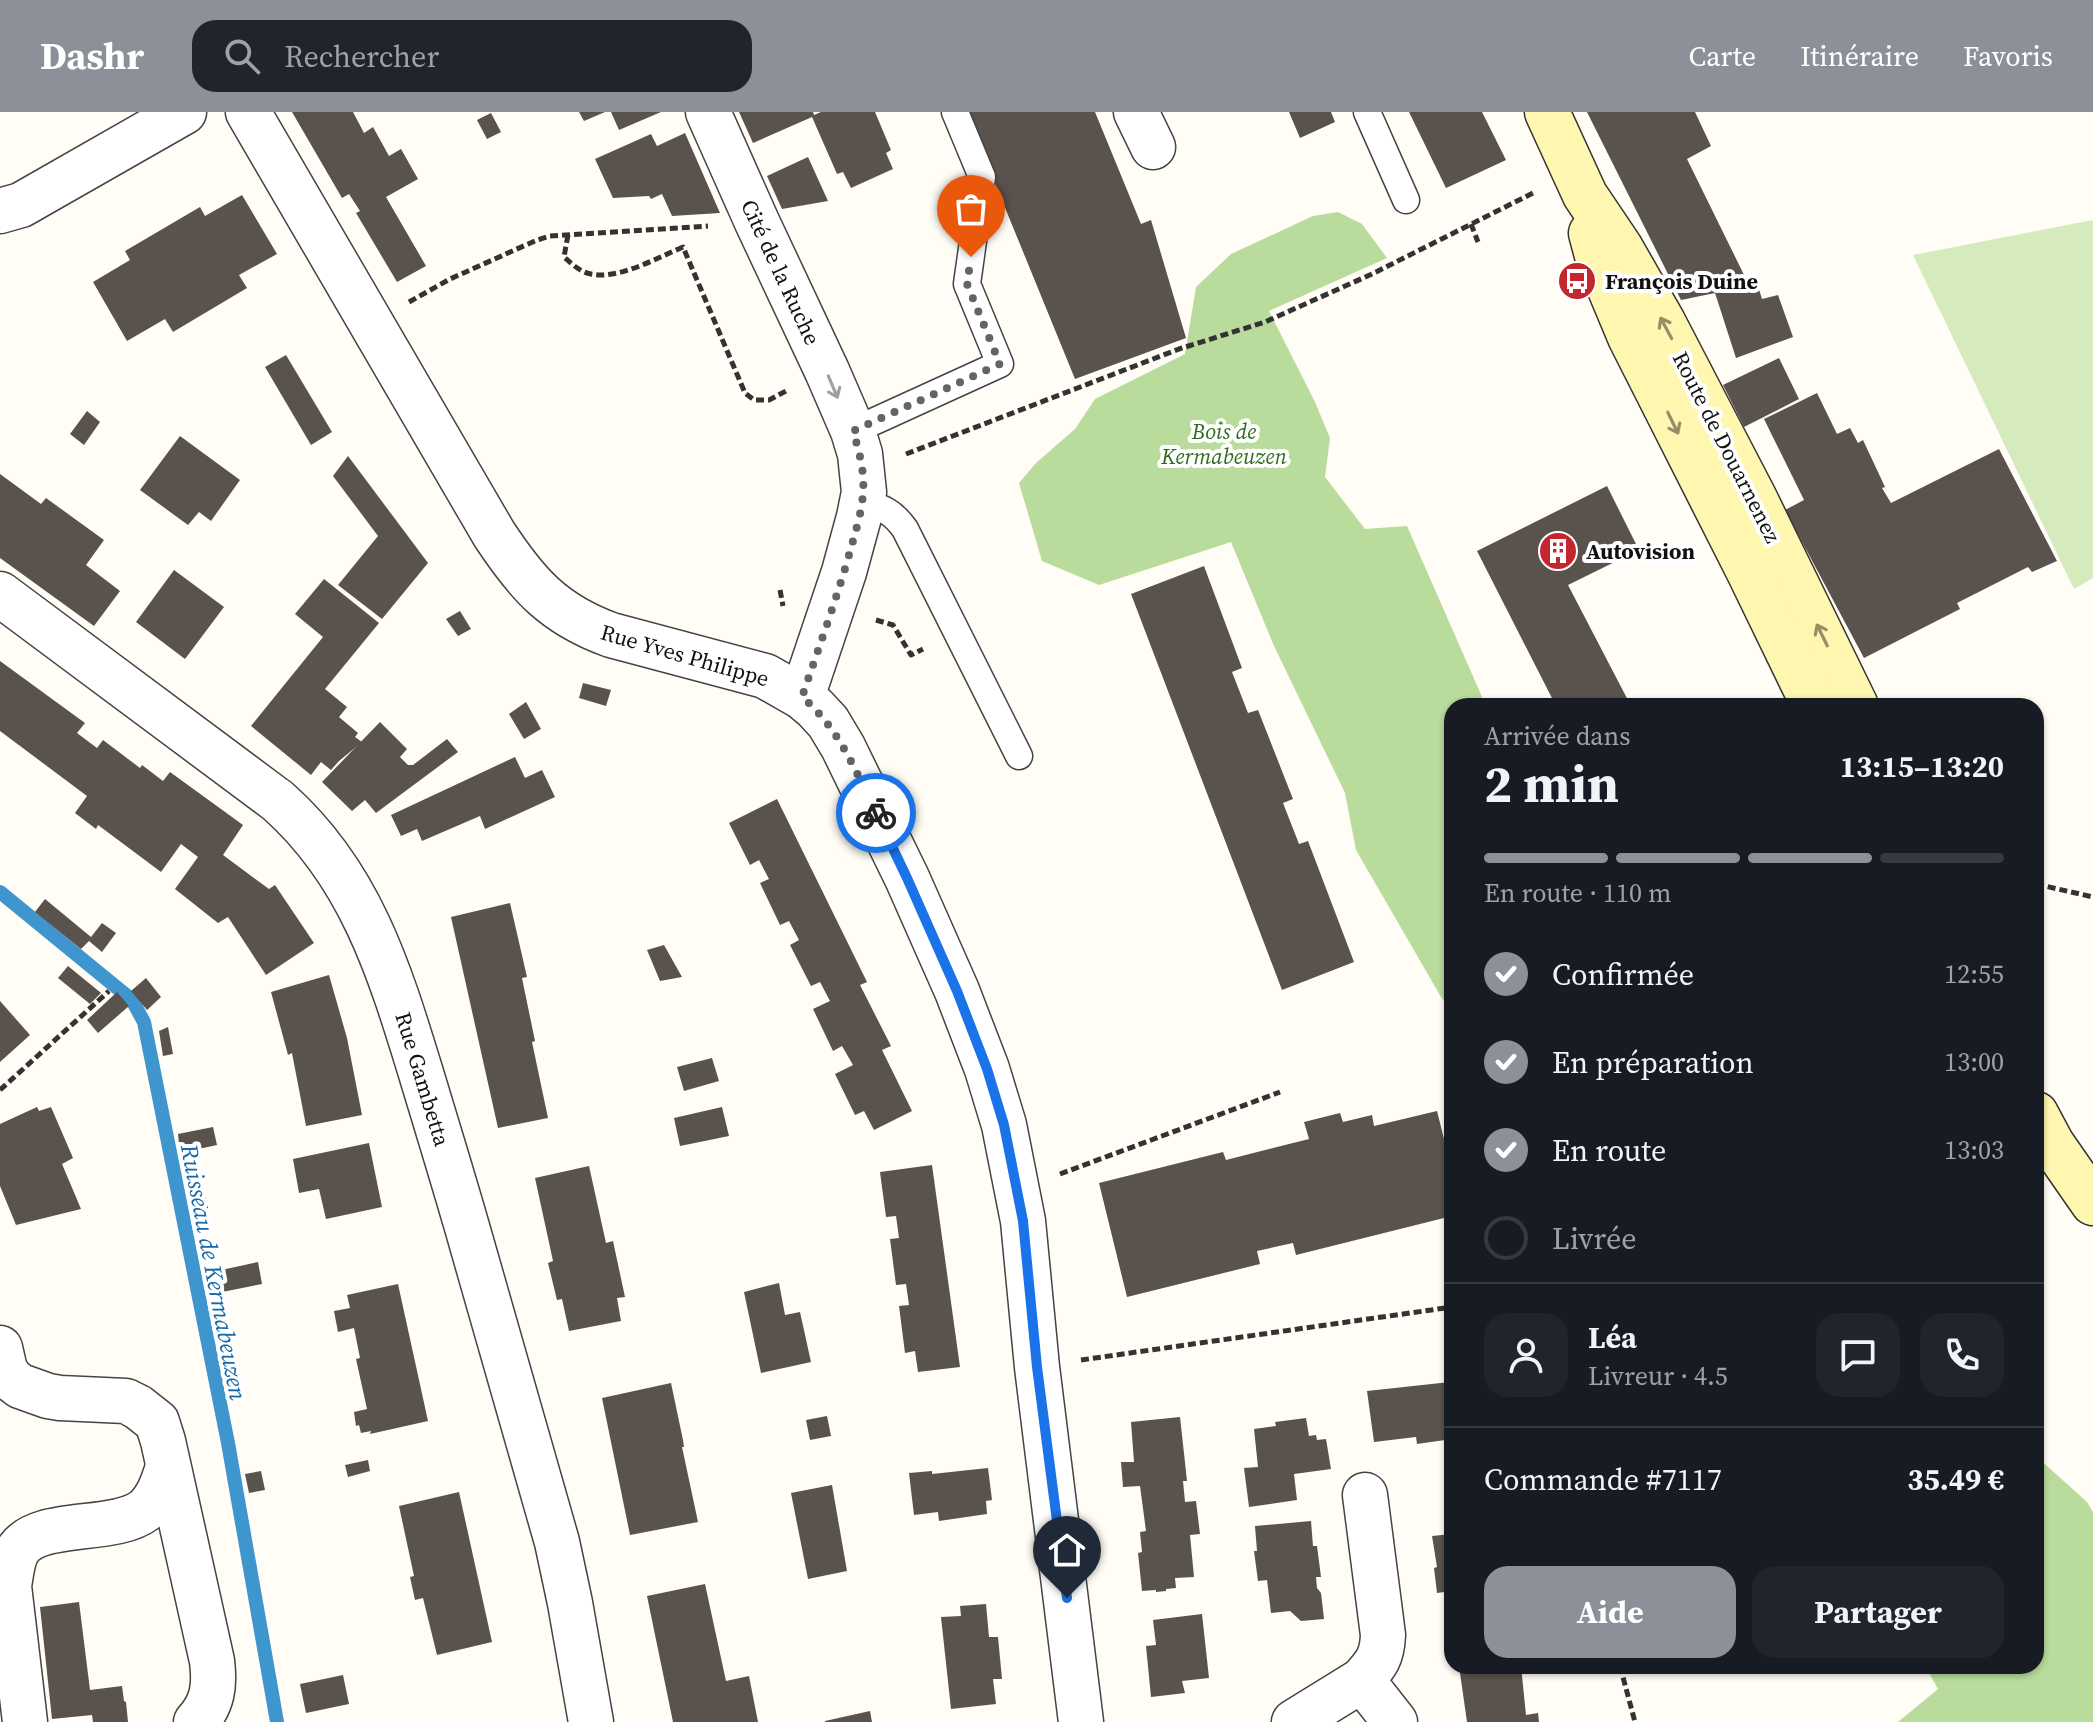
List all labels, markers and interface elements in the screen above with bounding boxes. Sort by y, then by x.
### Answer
search box [192,20,752,92]
text: Dashr [40,30,144,82]
icon: search [220,34,264,78]
text: Rechercher [284,36,439,77]
text: Carte [1689,37,1756,75]
text: Itinéraire [1800,37,1919,75]
text: Favoris [1963,37,2053,75]
pin [937,175,1005,257]
icon: bag [949,187,993,231]
street label: Cité de la Ruche [734,194,828,350]
bus stop icon: François Duine [1556,260,1598,302]
place label: François Duine [1605,266,1758,296]
one-way arrow [1658,317,1674,341]
street label: Route de Douarnenez [1666,346,1788,548]
one-way arrow [827,374,842,399]
one-way arrow [1666,411,1682,435]
park label: Bois de Kermabeuzen [1160,416,1287,471]
building icon: Autovision [1537,530,1579,572]
place label: Autovision [1586,536,1695,566]
street label: Rue Yves Philippe [597,617,773,693]
one-way arrow [1813,624,1829,648]
text: Arrivée dans [1484,718,1630,754]
text: 13:15–13:20 [1840,746,2004,787]
text: 2 min [1484,748,1619,819]
courier [836,773,916,853]
icon: bike [854,791,898,835]
text: En route · 110 m [1484,875,1672,911]
icon: check [1484,952,1528,996]
text: Confirmée [1552,954,1694,995]
text: 12:55 [1944,956,2004,992]
street label: Rue Gambetta [388,1008,458,1150]
icon: check [1484,1040,1528,1084]
text: En préparation [1552,1042,1754,1083]
text: 13:00 [1944,1044,2004,1080]
icon: check [1484,1128,1528,1172]
text: En route [1552,1130,1666,1171]
text: 13:03 [1944,1132,2004,1168]
water label: Ruisseau de Kermabeuzen [173,1140,255,1403]
text: Livrée [1552,1218,1637,1259]
button: person [1484,1313,1568,1397]
button: chat [1816,1313,1900,1397]
button: phone [1920,1313,2004,1397]
text: Léa [1588,1317,1637,1358]
text: Livreur · 4.5 [1588,1358,1728,1394]
text: Commande #7117 [1484,1459,1722,1500]
text: 35.49 € [1907,1459,2004,1500]
pin [1033,1516,1101,1598]
icon: home [1045,1528,1089,1572]
button: Aide [1484,1566,1736,1658]
button: Partager [1752,1566,2004,1658]

